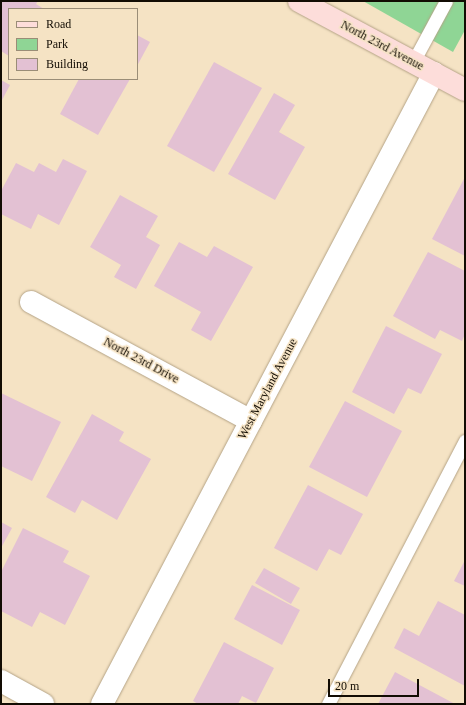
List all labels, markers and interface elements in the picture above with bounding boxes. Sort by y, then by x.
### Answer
legend [8,8,138,80]
text: Road [46,17,71,31]
street label: North 23rd Avenue [338,18,426,74]
text: Park [46,37,68,51]
text: Building [46,57,88,71]
street label: North 23rd Drive [101,335,181,387]
street label: West Maryland Avenue [235,336,301,442]
scale bar [330,671,421,697]
text: 20 m [335,679,359,693]

